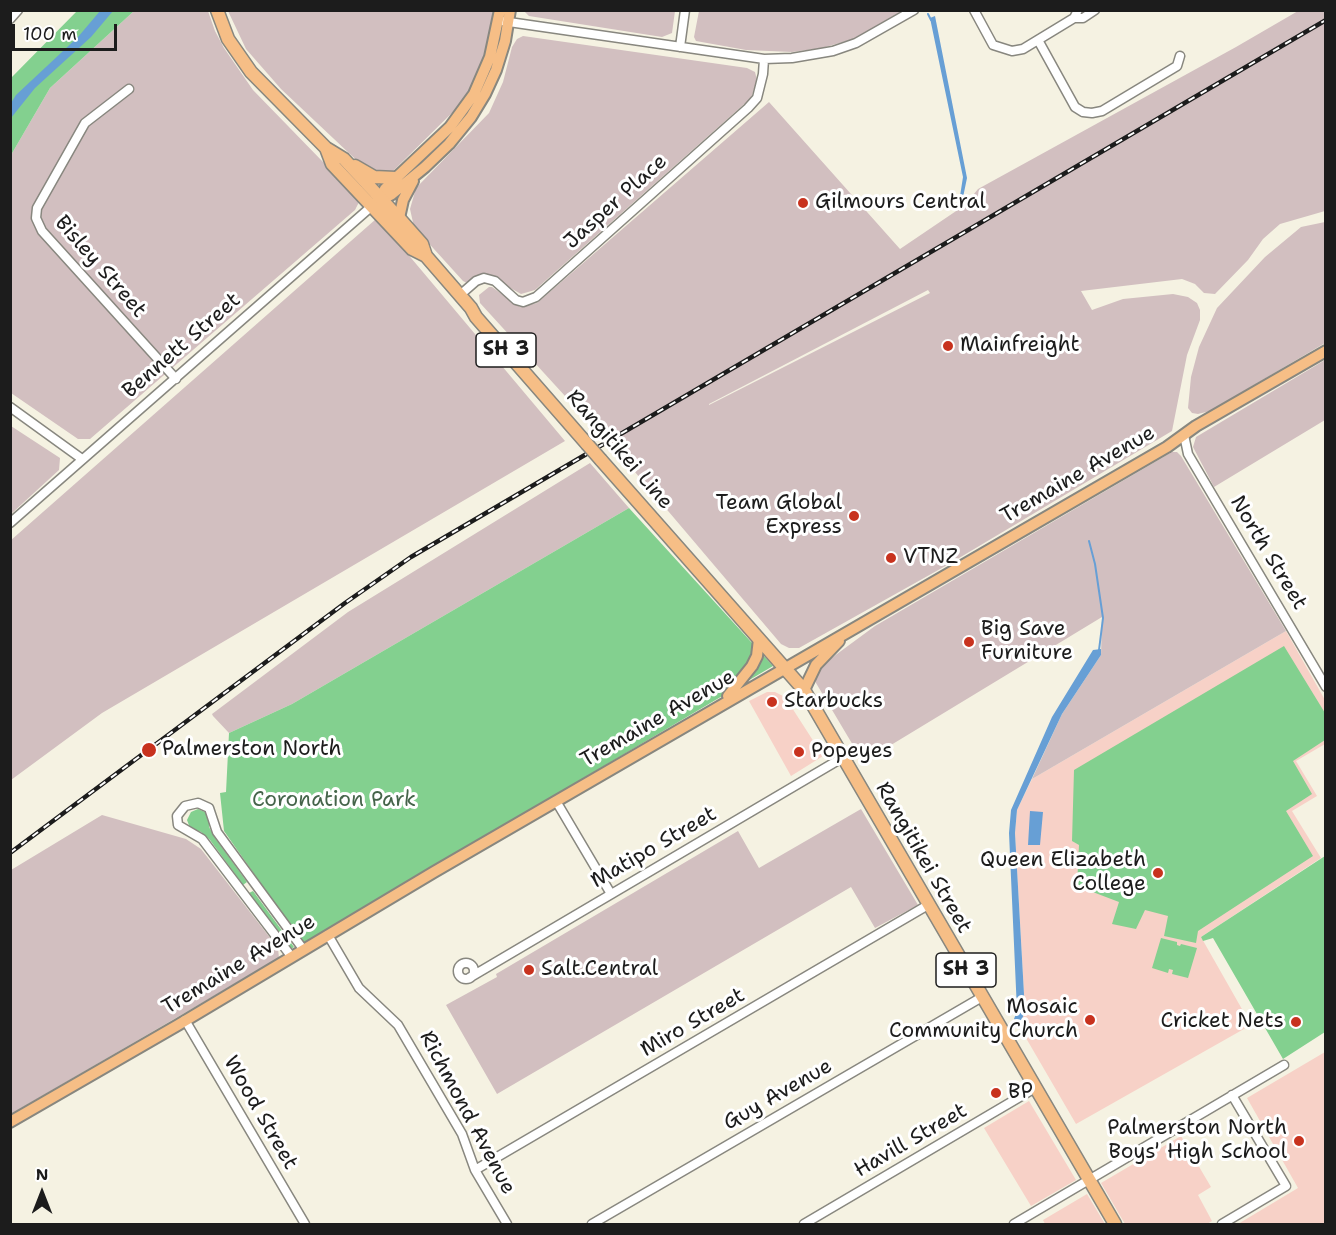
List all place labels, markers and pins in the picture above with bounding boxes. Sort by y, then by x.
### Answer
place label: Gilmours Central [815,190,986,216]
marker: Gilmours Central [796,196,810,210]
place label: Mainfreight [960,333,1080,359]
marker: Mainfreight [941,339,955,353]
place label: Team Global Express [716,491,842,541]
marker: Team Global Express [847,509,861,523]
place label: VTNZ [903,545,958,571]
marker: VTNZ [884,551,898,565]
place label: Big Save Furniture [981,617,1073,667]
marker: Big Save Furniture [962,635,976,649]
place label: Starbucks [784,689,883,715]
marker: Starbucks [765,695,779,709]
place label: Palmerston North [162,737,342,763]
place label: Popeyes [811,739,893,765]
marker: Palmerston North [140,741,158,759]
marker: Popeyes [792,745,806,759]
place label: Queen Elizabeth College [980,848,1146,898]
marker: Queen Elizabeth College [1151,866,1165,880]
place label: Salt.Central [541,957,658,983]
marker: Salt.Central [522,963,536,977]
place label: Mosaic Community Church [889,995,1078,1045]
place label: Cricket Nets [1161,1009,1284,1035]
marker: Mosaic Community Church [1083,1013,1097,1027]
marker: Cricket Nets [1289,1015,1303,1029]
place label: BP [1008,1080,1033,1106]
marker: BP [989,1086,1003,1100]
place label: Palmerston North Boys' High School [1107,1116,1287,1166]
marker: Palmerston North Boys' High School [1292,1134,1306,1148]

